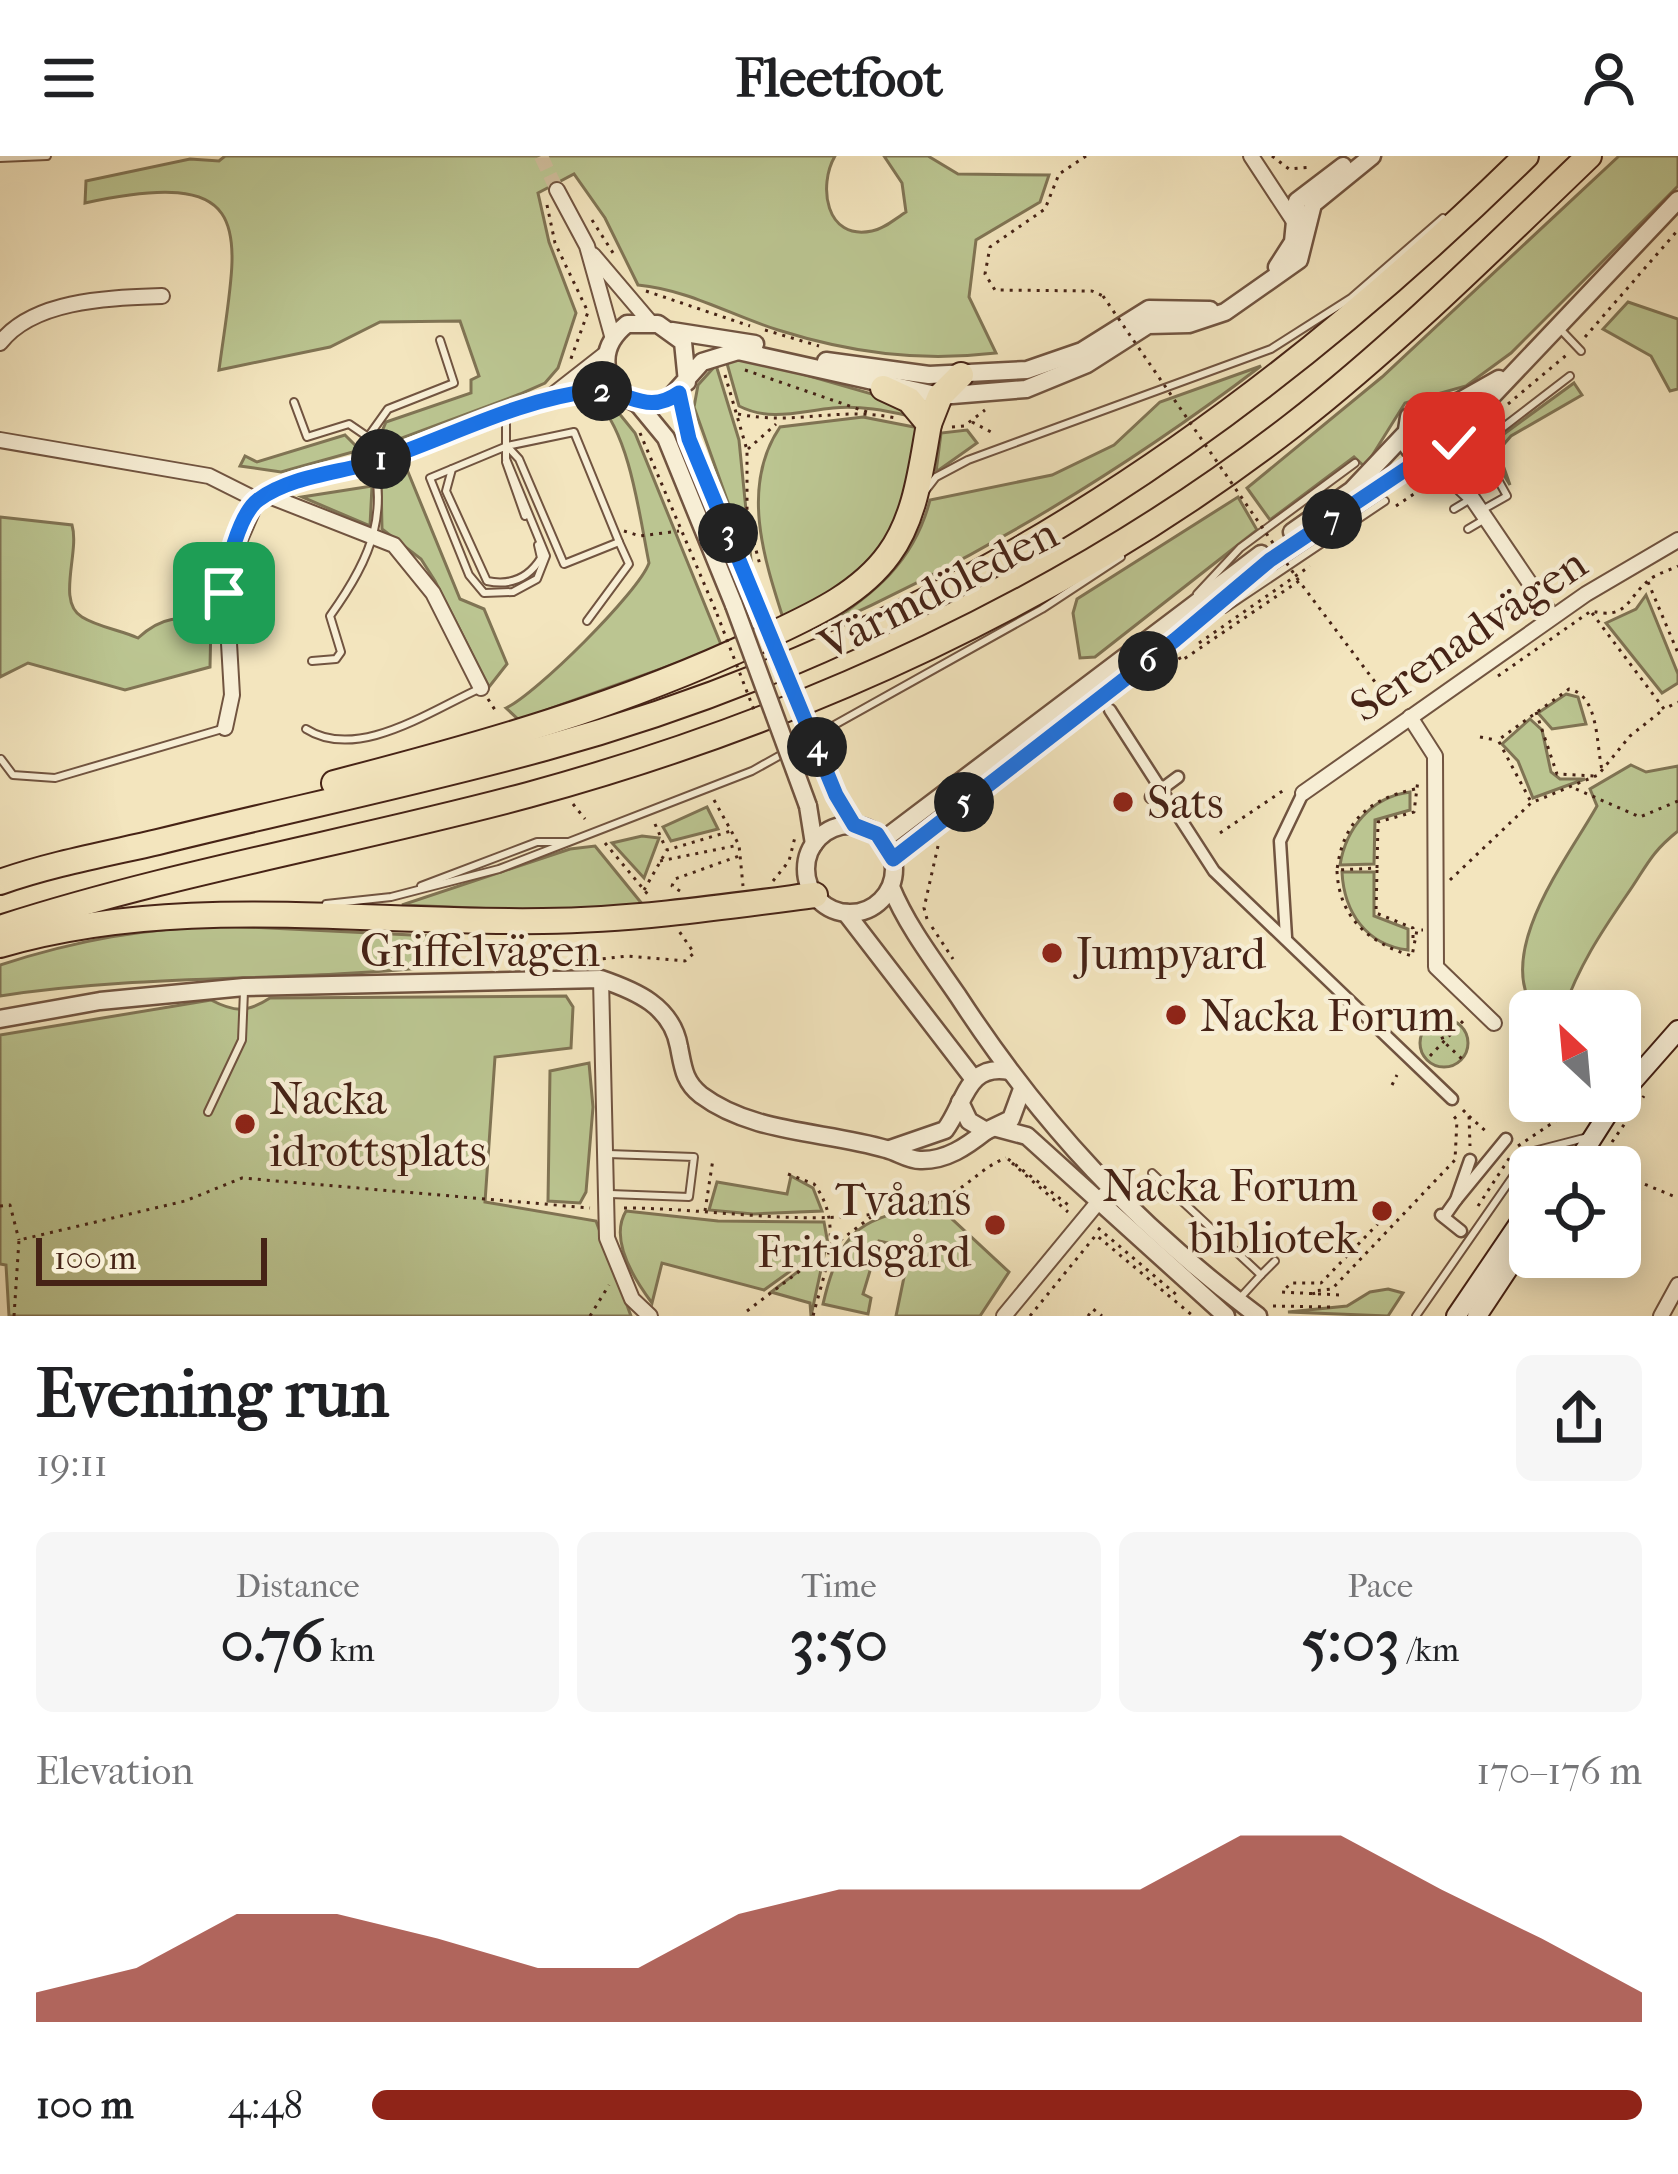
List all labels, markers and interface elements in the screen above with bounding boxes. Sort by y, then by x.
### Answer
icon: menu [36,45,102,111]
icon: person [1576,45,1642,111]
text: Fleetfoot [735,47,943,110]
pin: 2 [572,361,632,421]
text: 2 [594,371,610,410]
pin [1403,392,1505,494]
icon: check [1421,410,1487,476]
pin: 1 [351,429,411,489]
text: 1 [375,439,387,478]
pin: 7 [1302,489,1362,549]
text: 7 [1324,499,1340,538]
pin: 3 [698,503,758,563]
street label: Värmdöleden [810,507,1067,673]
text: 3 [721,513,735,552]
street label: Serenadvägen [1341,537,1597,734]
pin [173,542,275,644]
icon: arrive [191,560,257,626]
pin: 6 [1118,631,1178,691]
text: 6 [1139,641,1157,680]
pin: 4 [787,717,847,777]
text: 4 [807,727,827,766]
pin: 5 [934,772,994,832]
place label: Sats [1147,777,1224,830]
text: 5 [957,782,971,821]
marker: Sats [1110,789,1136,815]
street label: Griffelvägen [360,925,600,978]
place label: Jumpyard [1073,928,1266,981]
marker: Jumpyard [1039,940,1065,966]
place label: Nacka Forum [1200,990,1456,1043]
north arrow [1509,990,1641,1122]
map controls [1509,990,1641,1278]
marker: Nacka Forum [1163,1002,1189,1028]
place label: Nacka idrottsplats [269,1073,487,1178]
marker: Nacka idrottsplats [232,1111,258,1137]
button: locate [1509,1146,1641,1278]
place label: Nacka Forum bibliotek [1102,1160,1359,1265]
place label: Tvåans Fritidsgård [757,1174,971,1279]
marker: Nacka Forum bibliotek [1369,1198,1395,1224]
marker: Tvåans Fritidsgård [982,1212,1008,1238]
scale bar [36,1232,267,1285]
text: 100 m [54,1239,137,1278]
button: share [1516,1355,1642,1481]
text: Evening run [36,1356,389,1433]
text: 19:11 [36,1440,108,1486]
text: Distance [236,1567,360,1606]
text: Time [801,1567,876,1606]
text: Pace [1347,1567,1413,1606]
text: 0.76 [221,1606,323,1677]
text: 3:50 [790,1606,888,1677]
text: 5:03 [1301,1606,1400,1677]
text: km [323,1631,375,1670]
text: /km [1400,1631,1459,1670]
text: Elevation [36,1748,194,1794]
text: 170–176 m [1476,1748,1642,1794]
text: 100 m [36,2082,134,2128]
text: 4:48 [228,2082,303,2128]

